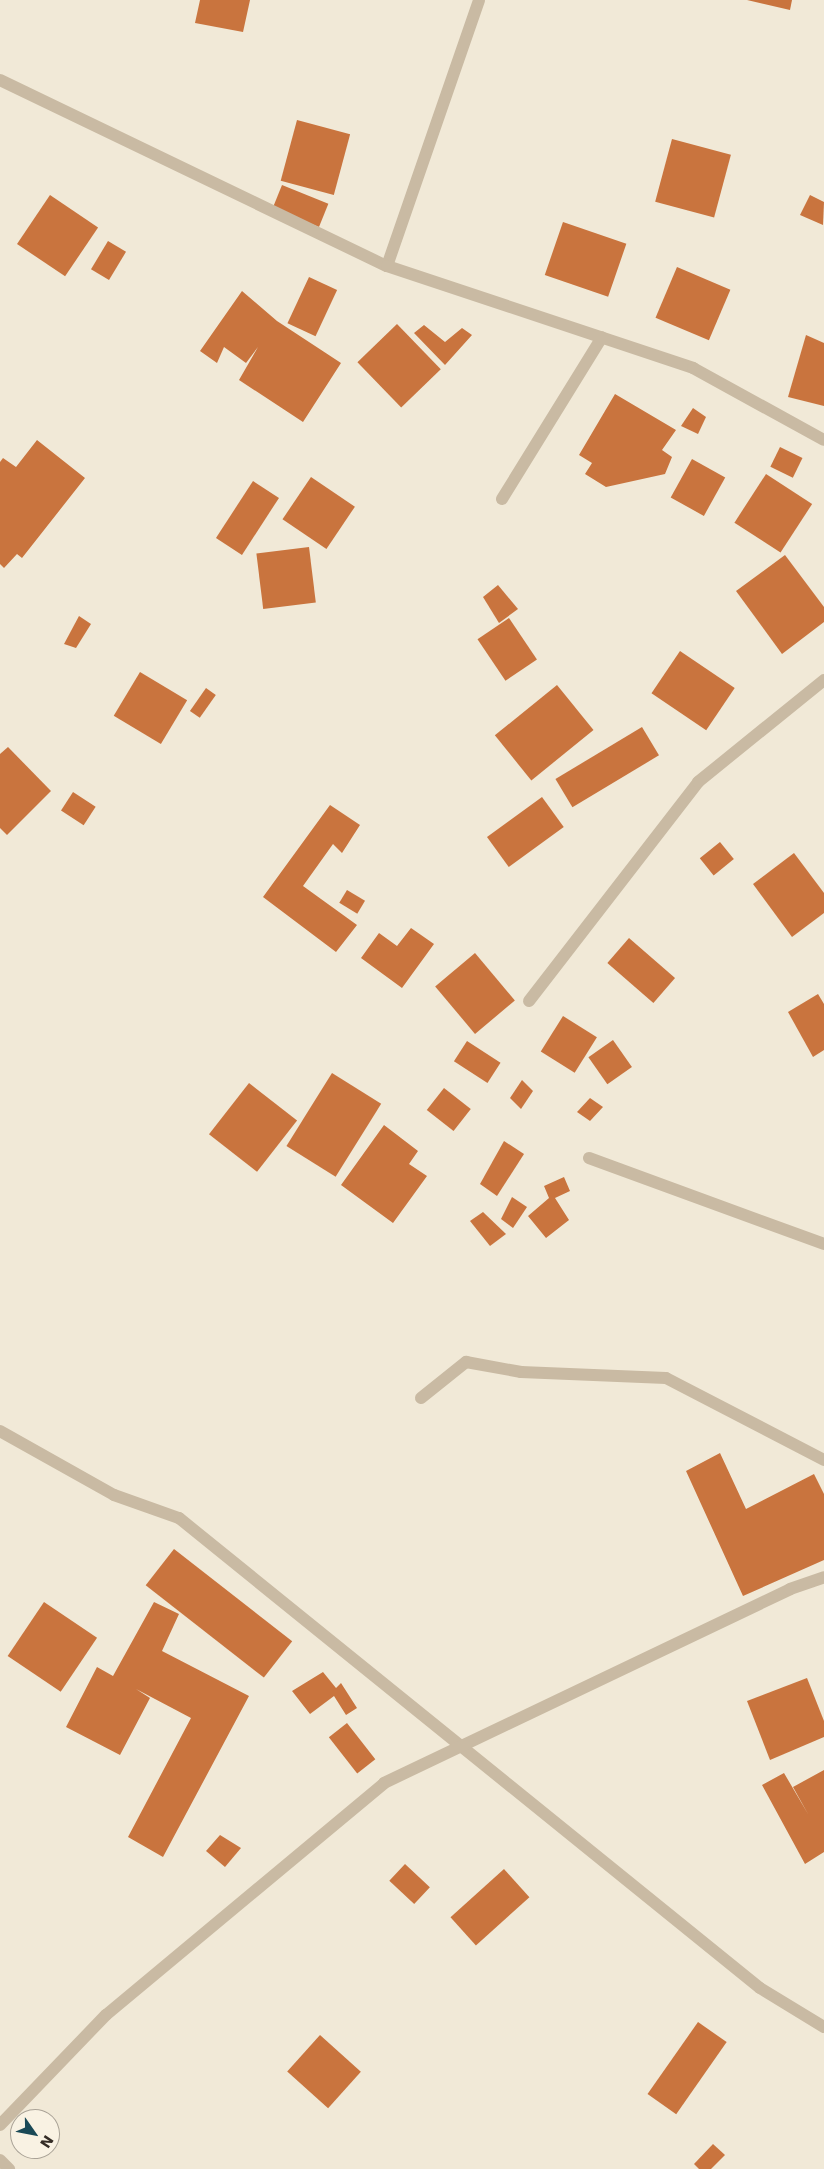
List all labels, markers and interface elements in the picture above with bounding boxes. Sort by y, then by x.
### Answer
north arrow [10,2109,60,2159]
text: N [37,2132,57,2151]

